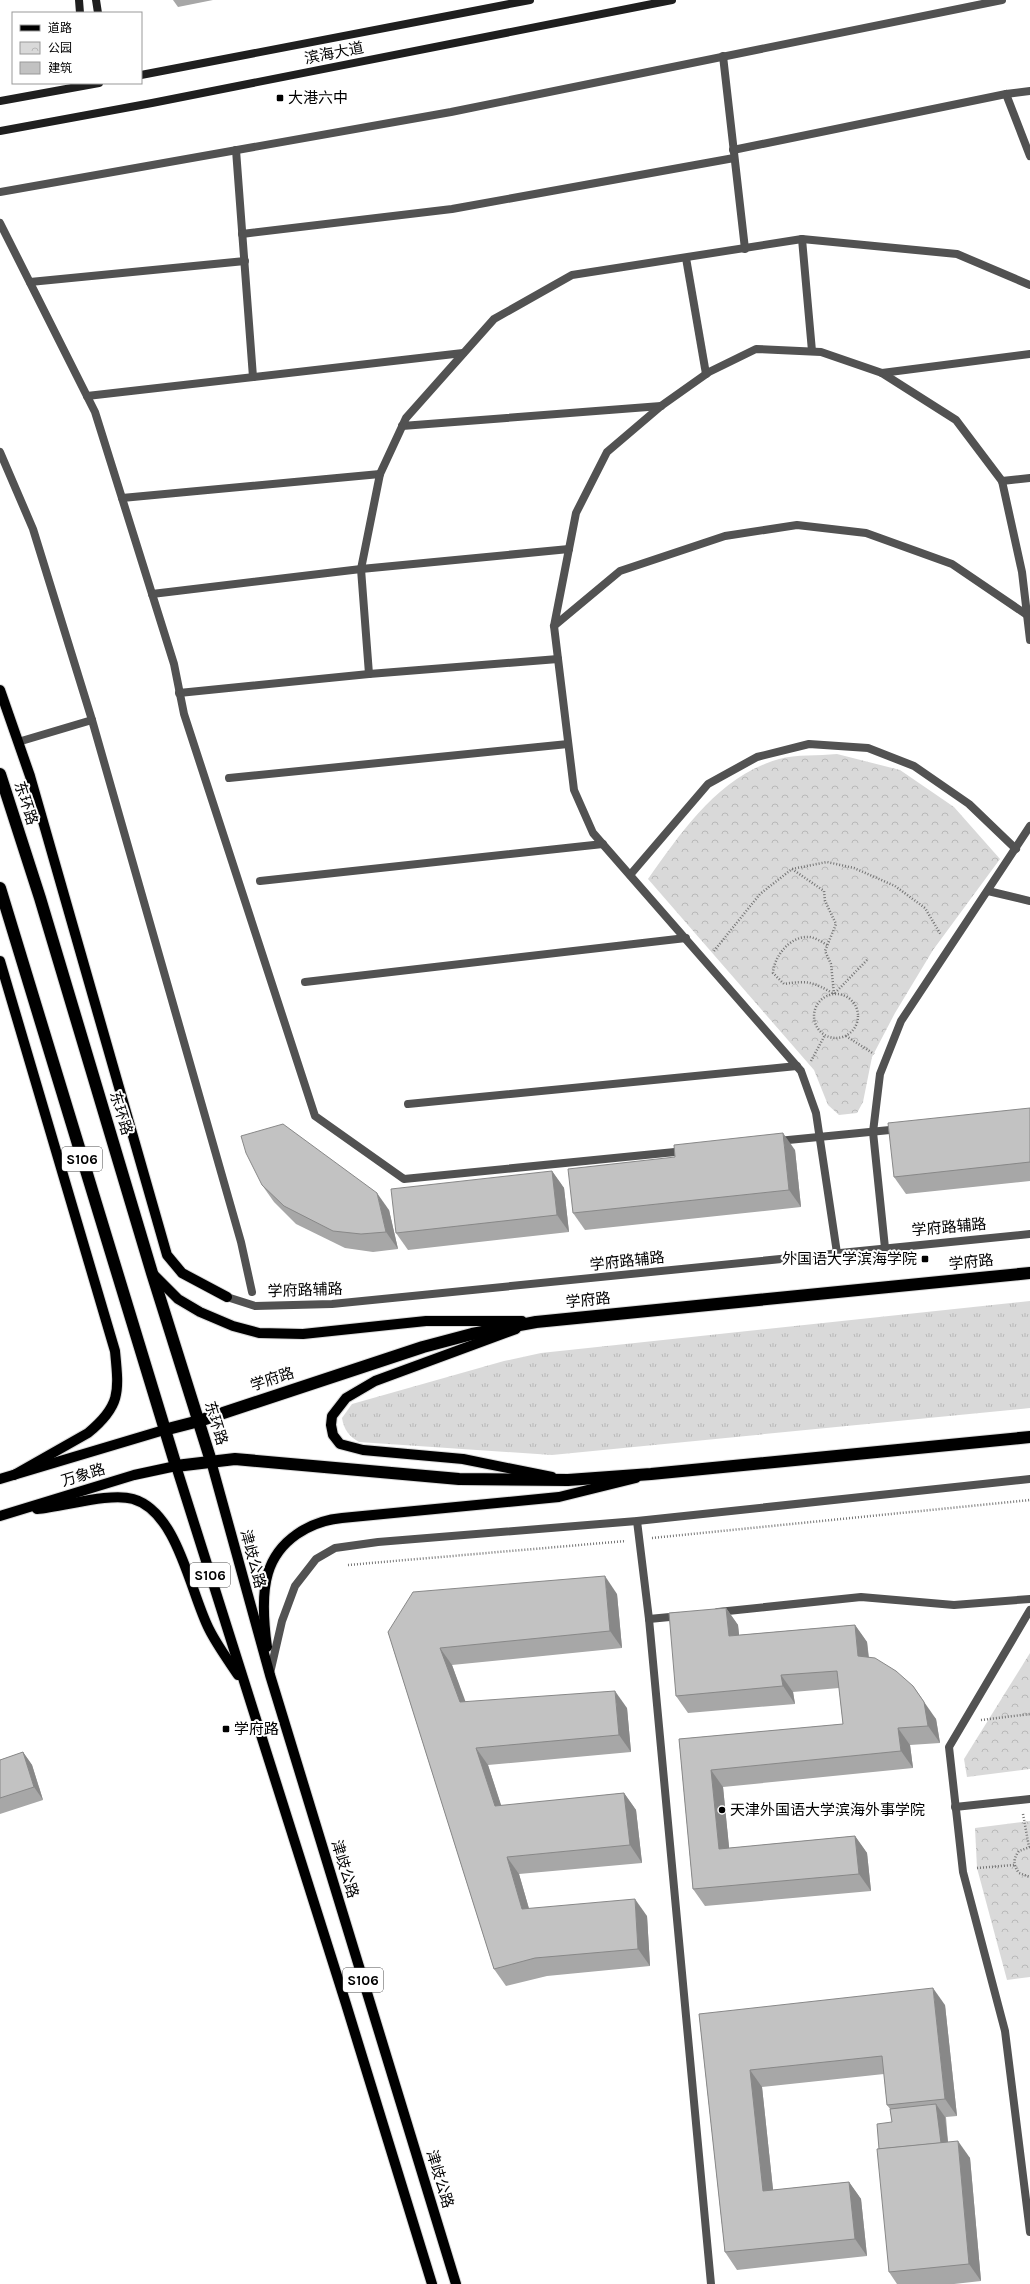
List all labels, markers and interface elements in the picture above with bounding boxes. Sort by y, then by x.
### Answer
legend [12,12,142,84]
text: 道路 [48,21,72,35]
street label: 滨海大道 [303,38,365,68]
text: 公园 [48,41,72,55]
text: 建筑 [48,61,72,75]
place label: 大港六中 [288,89,348,107]
marker: 大港六中 [275,93,285,103]
street label: 东环路 [10,779,42,827]
street label: 东环路 [106,1089,136,1137]
road number: S106 [62,1147,102,1171]
street label: 学府路辅路 [911,1215,987,1239]
street label: 学府路辅路 [589,1248,665,1274]
place label: 外国语大学滨海学院 [782,1250,917,1268]
street label: 学府路 [948,1251,994,1273]
marker: 外国语大学滨海学院 [920,1254,930,1264]
street label: 学府路辅路 [267,1280,343,1300]
street label: 学府路 [565,1289,611,1311]
street label: 学府路 [248,1363,296,1395]
street label: 东环路 [201,1399,231,1447]
street label: 万象路 [59,1460,107,1490]
street label: 津歧公路 [237,1528,269,1590]
road number: S106 [190,1563,230,1587]
place label: 学府路 [234,1720,279,1738]
marker: 学府路 [221,1724,231,1734]
place label: 天津外国语大学滨海外事学院 [730,1801,925,1819]
marker: 天津外国语大学滨海外事学院 [717,1805,727,1815]
street label: 津歧公路 [328,1838,362,1900]
road number: S106 [343,1968,383,1992]
street label: 津歧公路 [423,2148,457,2210]

